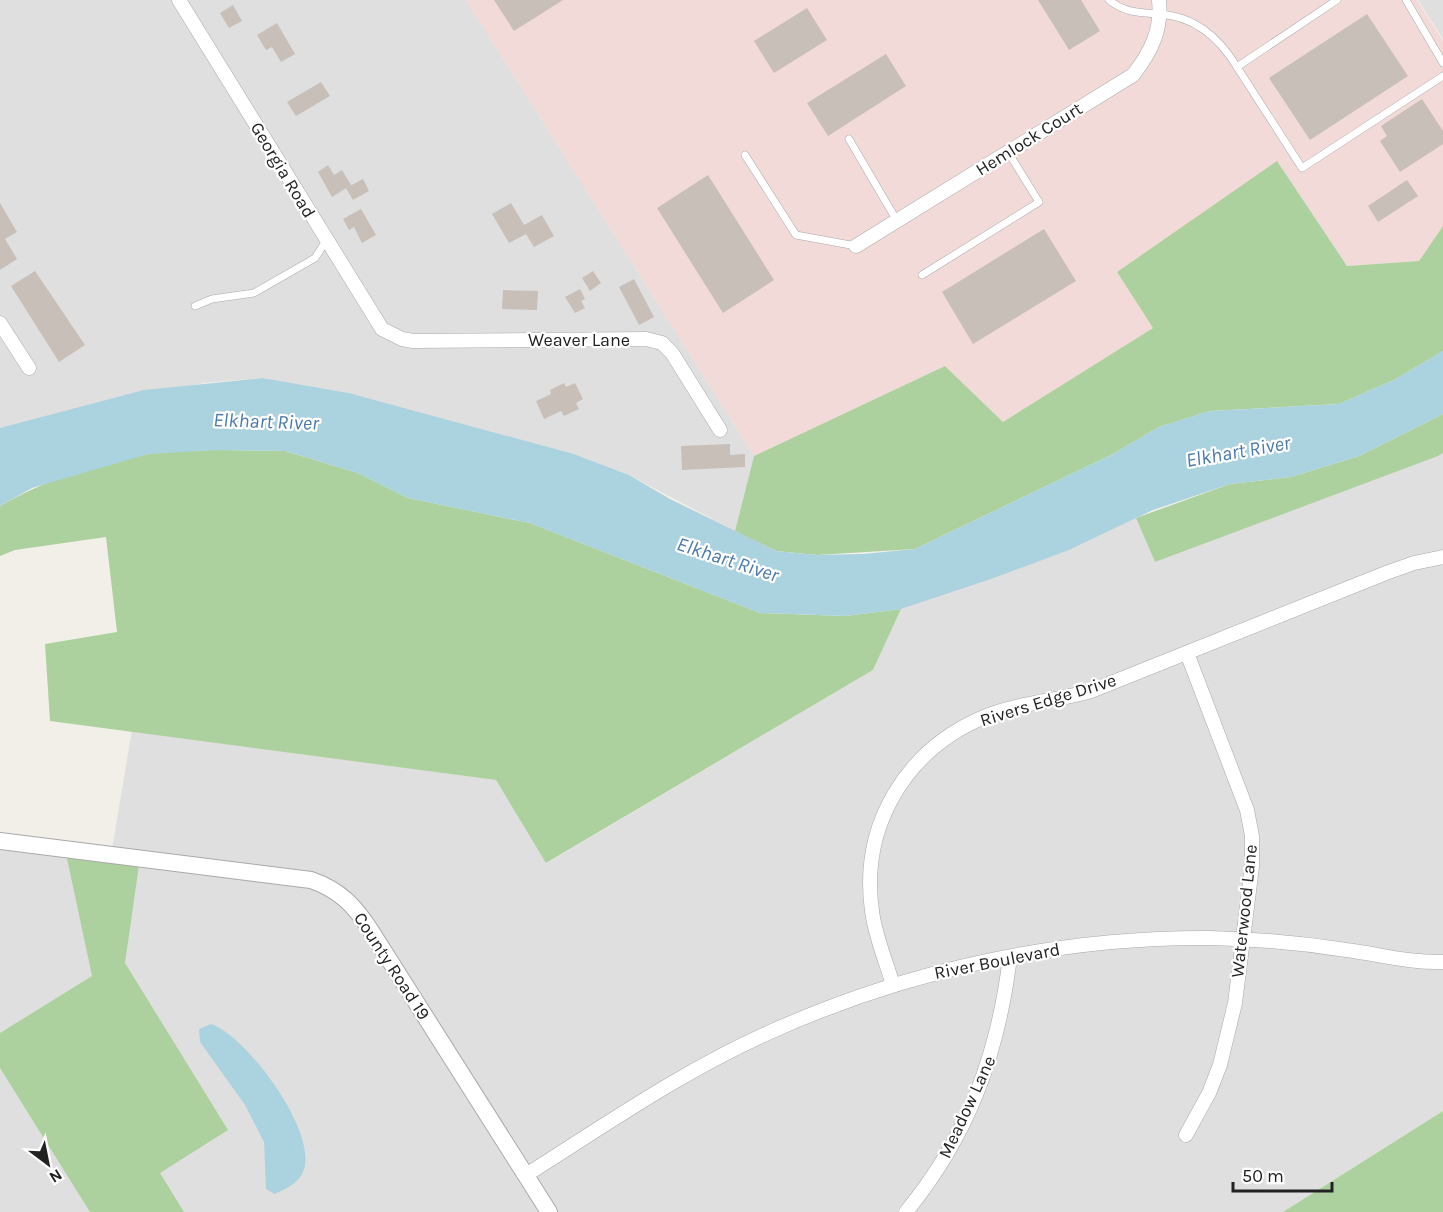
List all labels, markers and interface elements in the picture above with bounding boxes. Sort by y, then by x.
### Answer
street label: Hemlock Court [972,97,1087,181]
street label: Georgia Road [246,118,320,222]
street label: Weaver Lane [528,329,630,351]
water label: Elkhart River [213,408,320,435]
water label: Elkhart River [1184,431,1293,472]
water label: Elkhart River [674,532,783,587]
street label: Rivers Edge Drive [977,669,1119,731]
street label: Waterwood Lane [1226,843,1262,979]
street label: County Road 19 [349,908,435,1024]
street label: River Boulevard [932,938,1062,984]
street label: Meadow Lane [934,1052,1000,1162]
north arrow [18,1134,78,1194]
scale bar [1233,1155,1332,1193]
text: N [46,1165,66,1187]
text: 50 m [1242,1165,1284,1187]

